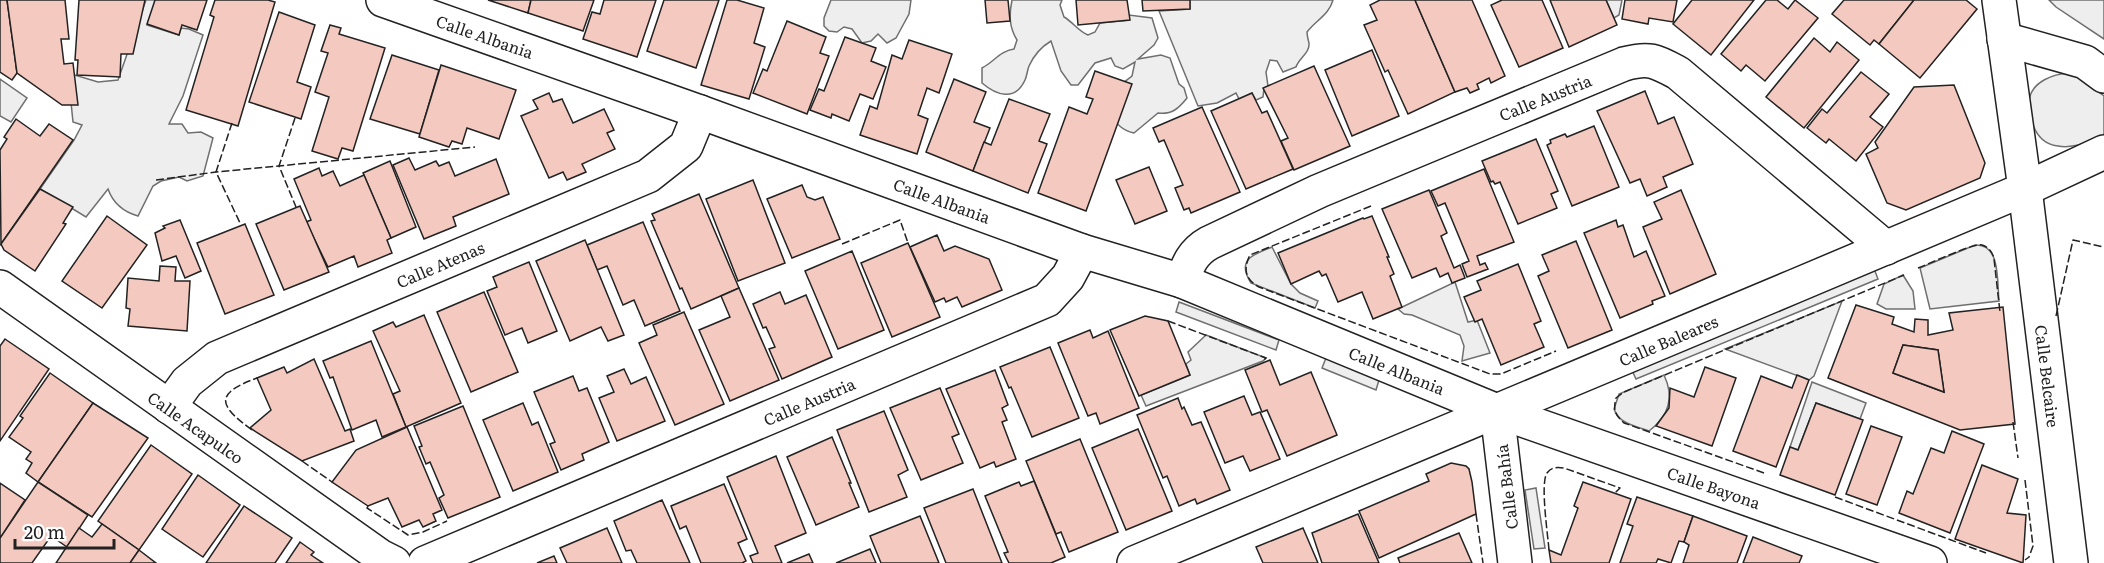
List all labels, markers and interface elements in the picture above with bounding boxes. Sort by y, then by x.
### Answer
street label: Calle Albania [433,8,537,64]
street label: Calle Austria [1495,67,1595,126]
street label: Calle Albania [890,171,994,229]
street label: Calle Atenas [392,235,488,293]
street label: Calle Baleares [1615,308,1721,372]
street label: Calle Belcaire [2030,323,2066,429]
street label: Calle Albania [1345,340,1449,400]
street label: Calle Austria [759,371,859,431]
street label: Calle Acapulco [143,385,249,469]
street label: Calle Bahía [1489,443,1523,531]
street label: Calle Bayona [1664,460,1764,514]
scale bar [15,512,114,550]
text: 20 m [24,518,65,545]

